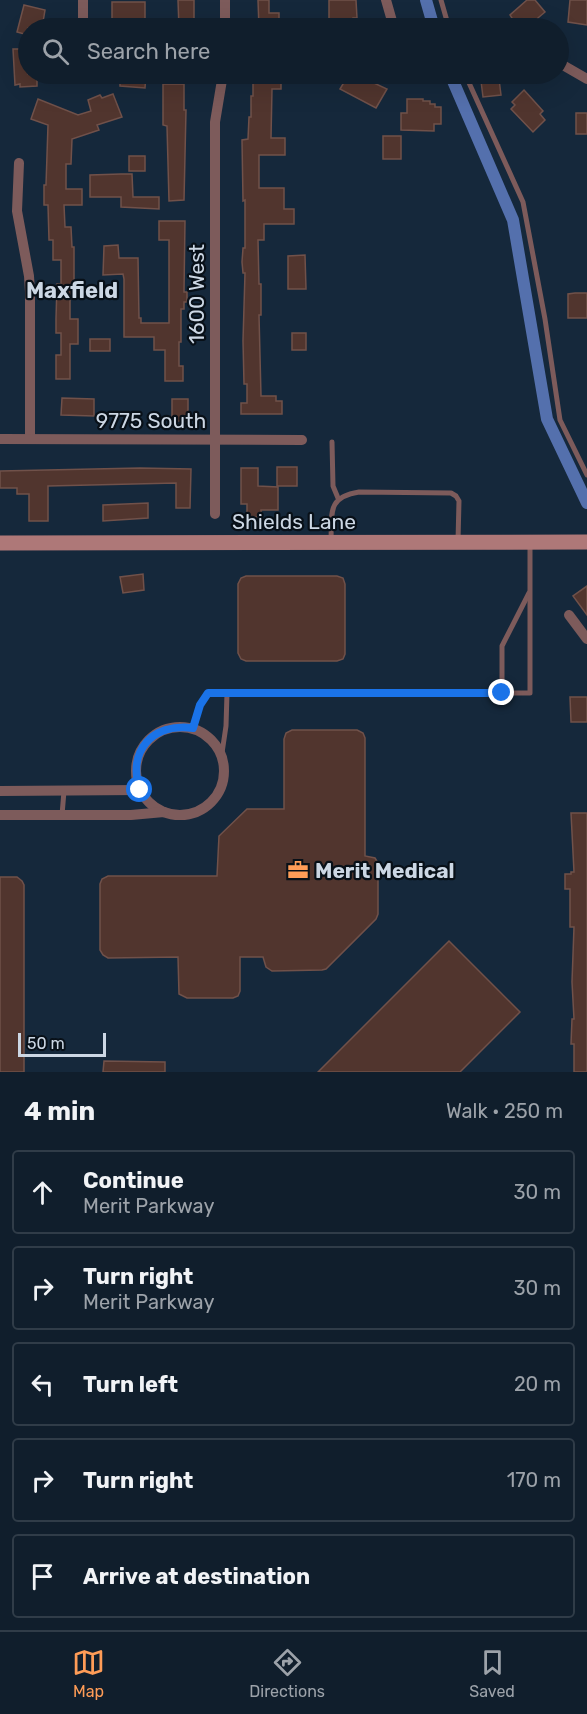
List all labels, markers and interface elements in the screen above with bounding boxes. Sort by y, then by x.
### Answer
search box [18,18,569,84]
icon: search [39,35,72,68]
text: Search here [87,38,210,65]
street label: 1600 West [184,244,209,344]
district label: Maxfield [26,277,118,304]
street label: 9775 South [96,408,206,433]
street label: Shields Lane [232,509,356,534]
route end [488,679,514,705]
route start [126,776,152,802]
office icon: Merit Medical [286,858,310,882]
place label: Merit Medical [315,858,455,883]
scale bar [18,1030,106,1058]
text: 50 m [27,1034,65,1053]
text: 4 min [24,1096,95,1127]
text: Walk · 250 m [446,1099,563,1123]
text: Continue [83,1167,184,1194]
icon: ahead [26,1176,59,1209]
text: 30 m [514,1180,561,1204]
text: Merit Parkway [83,1194,214,1218]
text: Turn right [83,1263,193,1290]
icon: right [26,1272,59,1305]
text: 30 m [514,1276,561,1300]
text: Merit Parkway [83,1290,214,1314]
icon: left [26,1368,59,1401]
text: Turn left [83,1371,178,1398]
text: 20 m [514,1372,561,1396]
icon: right [26,1464,59,1497]
text: Turn right [83,1467,193,1494]
text: 170 m [507,1468,561,1492]
icon: arrive [26,1560,59,1593]
text: Arrive at destination [83,1563,310,1590]
tab: Map [72,1646,105,1701]
tab: Directions [249,1646,325,1701]
tab: Saved [469,1646,515,1701]

